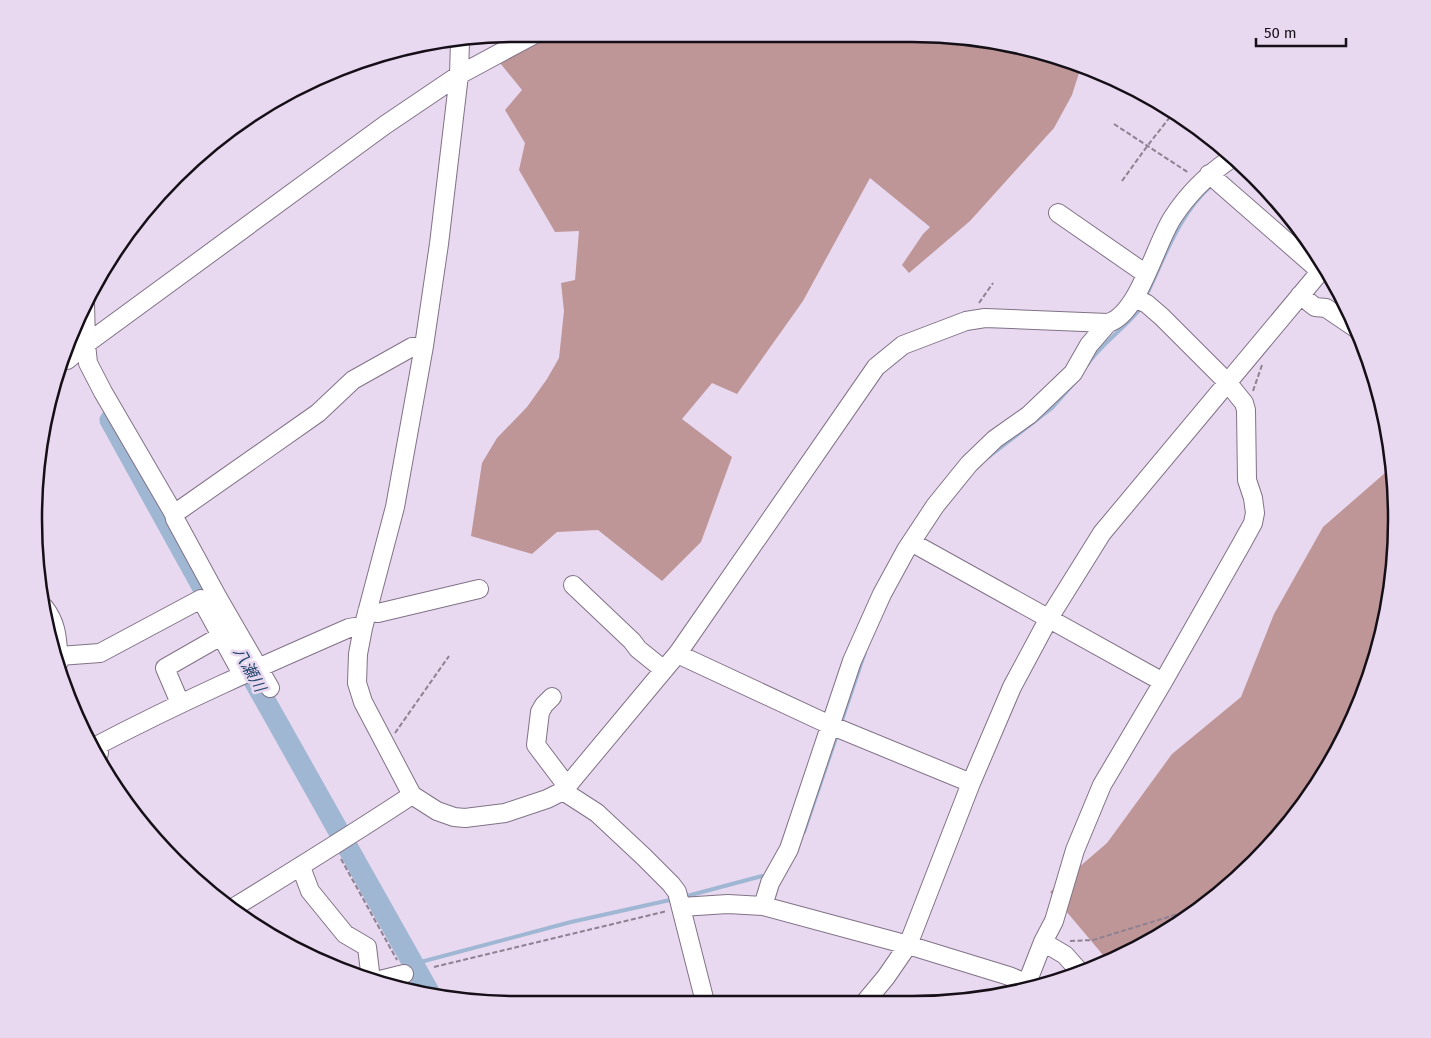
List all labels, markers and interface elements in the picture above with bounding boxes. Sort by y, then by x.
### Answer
scale bar [1256,15,1346,47]
text: 50 m [1264,24,1297,42]
water label: 八瀬川 [230,644,270,697]

